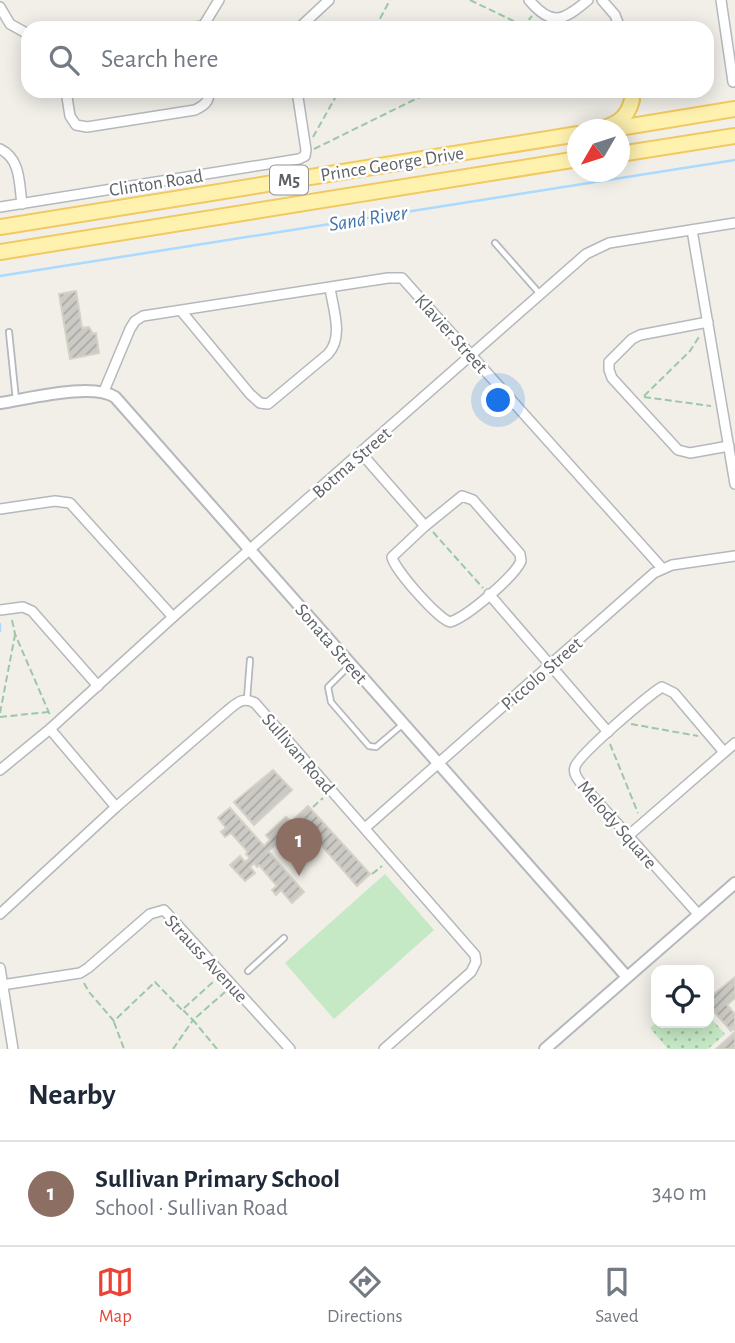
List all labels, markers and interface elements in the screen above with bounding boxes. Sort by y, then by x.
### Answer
search box [21,21,714,98]
icon: search [45,41,83,79]
text: Search here [101,46,219,72]
north arrow [567,119,630,182]
street label: Prince George Drive [319,144,465,185]
road number: M5 [270,166,308,195]
street label: Clinton Road [108,167,205,200]
water label: Sand River [327,202,410,235]
street label: Klavier Street [411,291,491,377]
your location [481,383,515,417]
street label: Botma Street [309,424,395,502]
street label: Sonata Street [291,600,371,688]
street label: Piccolo Street [498,634,586,714]
street label: Sullivan Road [258,710,338,798]
street label: Melody Square [574,777,660,873]
pin: 1 [276,818,322,876]
street label: Strauss Avenue [161,912,251,1006]
map controls [651,965,714,1028]
button: locate [651,965,714,1028]
text: Nearby [28,1080,116,1110]
text: Sullivan Primary School [95,1166,340,1192]
text: 1 [47,1182,55,1205]
text: 340 m [652,1182,707,1205]
text: School · Sullivan Road [95,1197,288,1220]
tab: Map [96,1263,134,1328]
tab: Directions [327,1263,403,1328]
tab: Saved [595,1263,639,1328]

